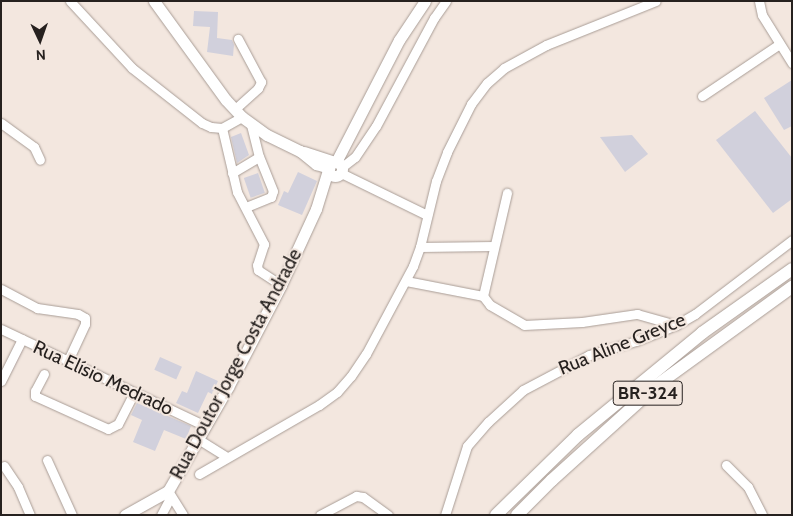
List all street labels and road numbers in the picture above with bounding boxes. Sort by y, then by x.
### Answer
street label: Rua Doutor Jorge Costa Andrade [165,245,307,483]
street label: Rua Aline Greyce [555,308,689,380]
street label: Rua Elísio Medrado [29,336,177,420]
road number: BR-324 [612,378,684,408]

